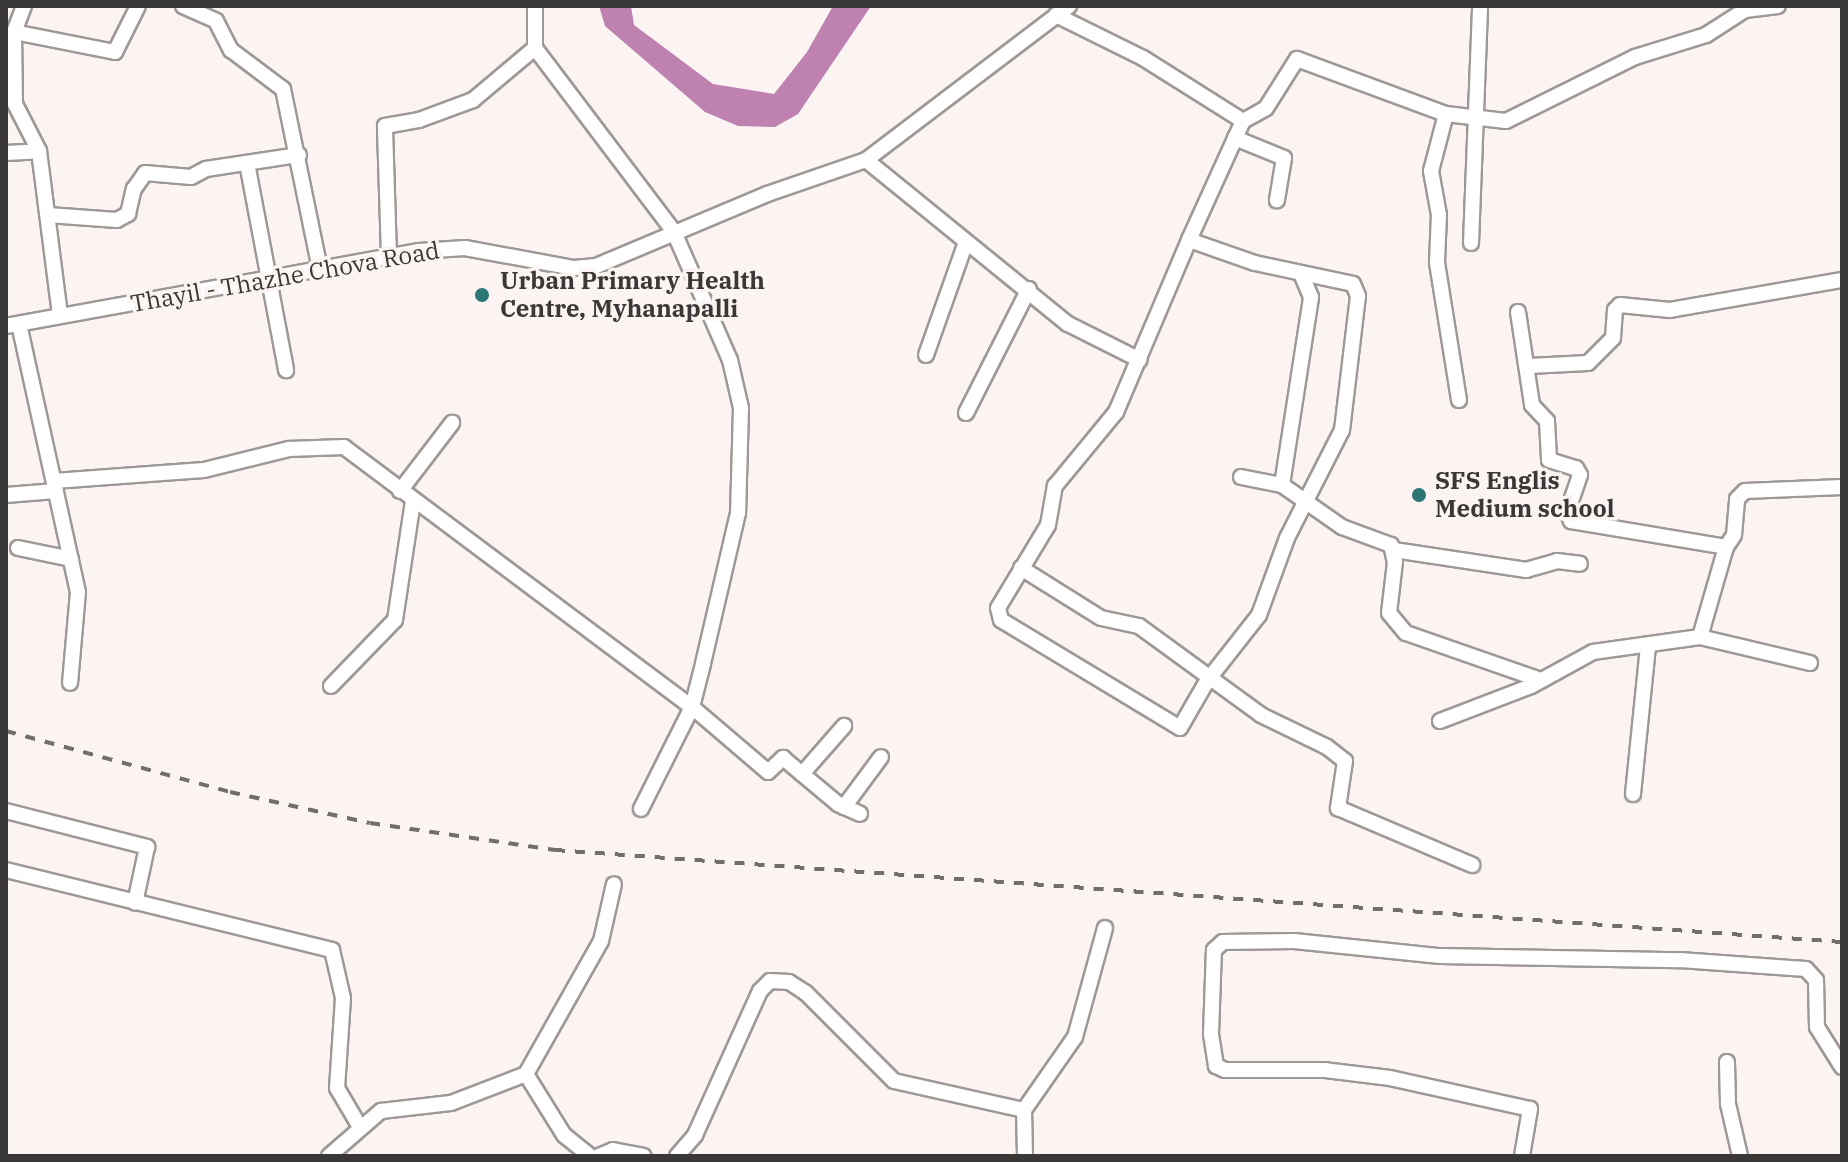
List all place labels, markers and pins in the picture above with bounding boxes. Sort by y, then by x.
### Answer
place label: Urban Primary Health Centre, Myhanapalli [500,267,765,323]
marker: Urban Primary Health Centre, Myhanapalli [471,284,493,306]
place label: SFS Englis Medium school [1435,467,1614,523]
marker: SFS Englis Medium school [1410,486,1428,504]

